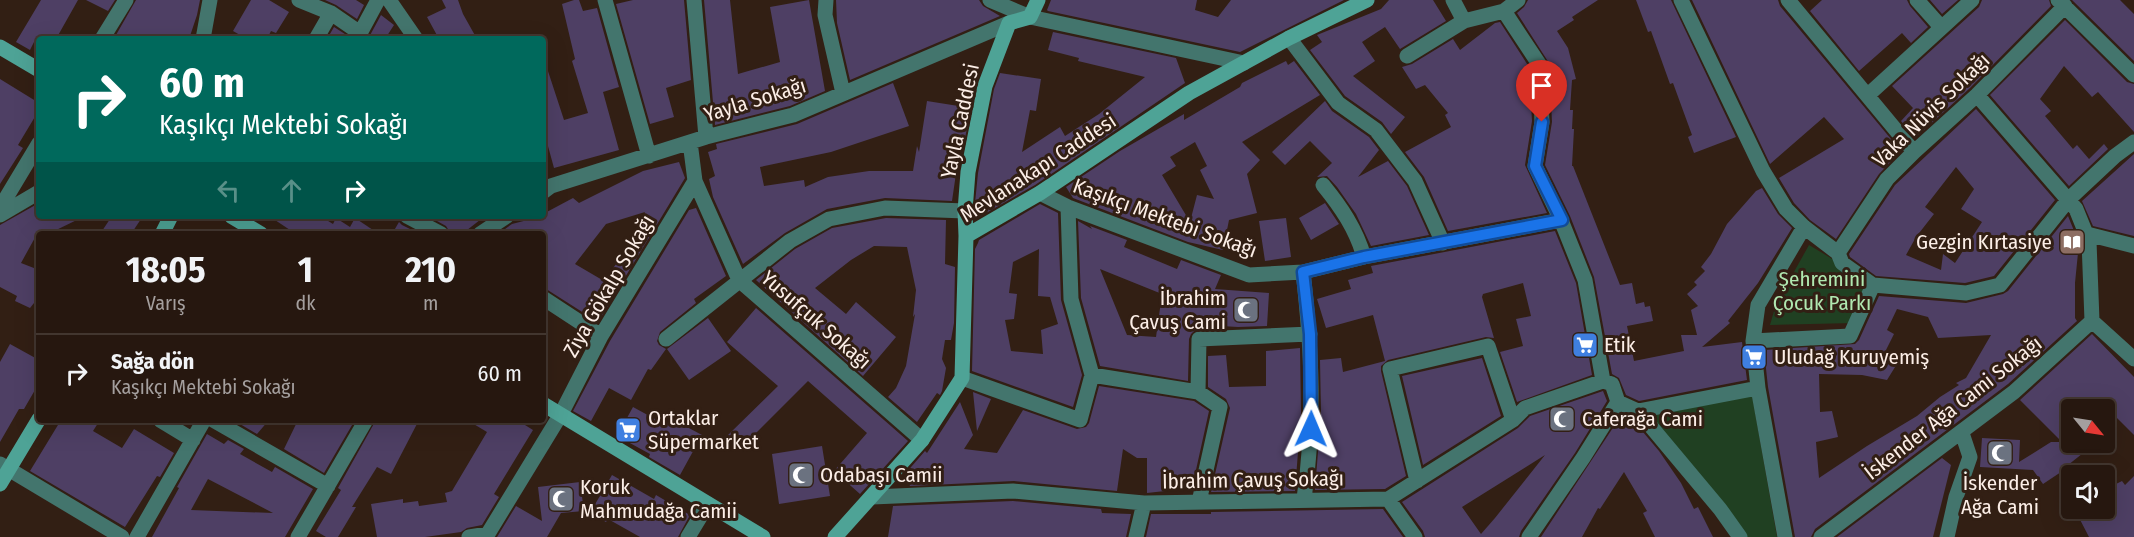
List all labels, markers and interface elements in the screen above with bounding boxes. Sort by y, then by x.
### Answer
street label: Vaka Nüvis Sokağı [1867,47,1995,173]
text: 60 m [159,58,245,108]
icon: right [60,60,138,138]
pin [1516,60,1567,122]
street label: Yayla Caddesi [935,61,985,181]
icon: arrive [1525,69,1558,102]
street label: Yayla Sokağı [701,72,809,128]
street label: Mevlanakapı Caddesi [955,108,1121,228]
text: Kaşıkçı Mektebi Sokağı [159,109,408,141]
street label: Kaşıkçı Mektebi Sokağı [1070,173,1260,263]
icon: left [212,174,245,207]
icon: ahead [275,174,308,207]
icon: right [338,174,371,207]
street label: Ziya Gökalp Sokağı [558,210,660,362]
library icon: Gezgin Kırtasiye [2057,227,2087,257]
place label: Gezgin Kırtasiye [1916,229,2052,255]
text: 18:05 [126,248,206,292]
text: 1 [298,248,313,292]
text: 210 [405,248,456,292]
street label: Yusufçuk Sokağı [756,265,876,375]
park label: Şehremini Çocuk Parkı [1773,266,1871,316]
place label: İbrahim Çavuş Cami [1129,285,1226,335]
text: Varış [146,291,186,315]
text: dk [295,291,315,315]
text: m [423,291,438,315]
mosque icon: İbrahim Çavuş Cami [1231,295,1261,325]
supermarket icon: Etik [1570,330,1600,360]
street label: İskender Ağa Cami Sokağı [1859,331,2047,485]
place label: Etik [1604,332,1636,358]
supermarket icon: Uludağ Kuruyemiş [1739,342,1769,372]
place label: Uludağ Kuruyemiş [1774,344,1929,370]
text: Sağa dön [111,348,194,375]
icon: right [60,357,93,390]
text: 60 m [478,360,522,387]
text: Kaşıkçı Mektebi Sokağı [111,375,296,399]
position arrow [1279,397,1343,461]
north arrow [2061,399,2115,453]
map controls [2061,399,2115,519]
mosque icon: Caferağa Cami [1547,404,1577,434]
place label: Ortaklar Süpermarket [648,405,759,455]
place label: Caferağa Cami [1582,406,1703,432]
supermarket icon: Ortaklar Süpermarket [613,415,643,445]
mosque icon: İskender Ağa Cami [1985,438,2015,468]
mosque icon: Odabaşı Camii [786,460,816,490]
place label: Odabaşı Camii [820,462,943,488]
street label: İbrahim Çavuş Sokağı [1162,465,1344,495]
button: sound [2061,465,2115,519]
place label: İskender Ağa Cami [1961,470,2039,520]
place label: Koruk Mahmudağa Camii [580,474,737,524]
mosque icon: Koruk Mahmudağa Camii [546,484,576,514]

